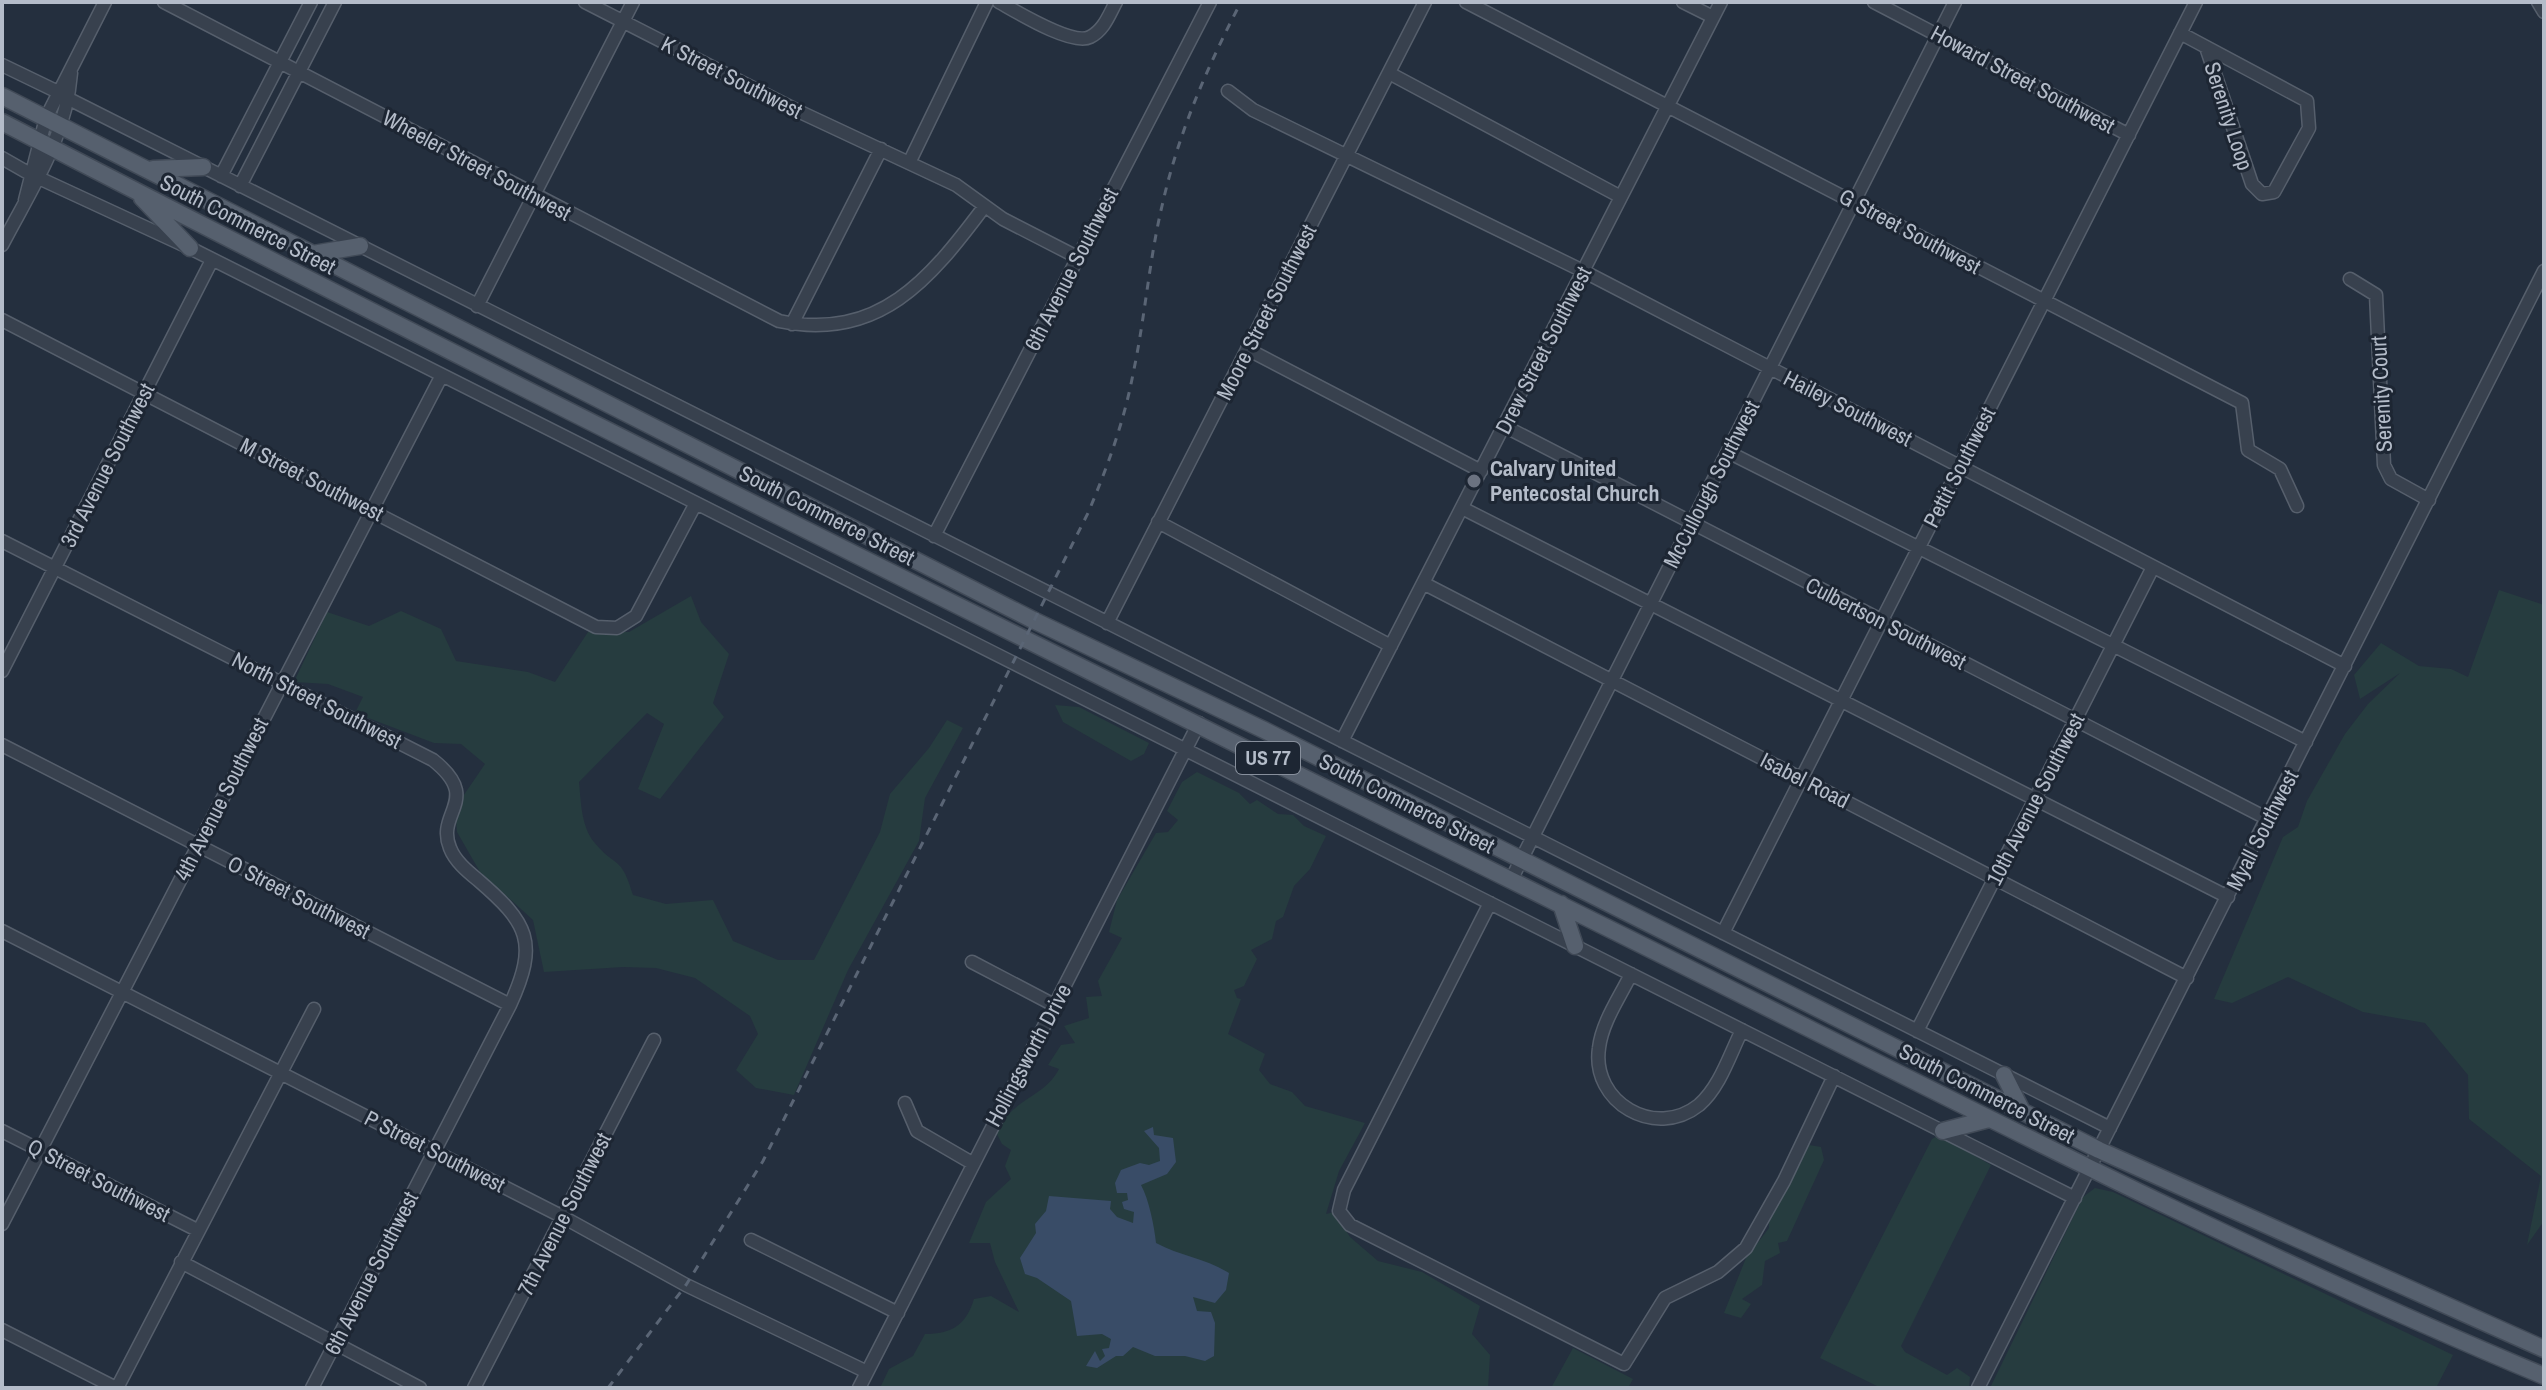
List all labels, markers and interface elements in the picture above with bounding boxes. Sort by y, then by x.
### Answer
street label: Howard Street Southwest [1926,18,2120,140]
street label: K Street Southwest [656,29,808,125]
street label: Serenity Loop [2197,58,2261,174]
street label: Wheeler Street Southwest [377,103,577,227]
street label: South Commerce Street [155,167,341,281]
street label: G Street Southwest [1834,181,1986,281]
street label: 6th Avenue Southwest [1017,182,1125,356]
street label: Moore Street Southwest [1209,219,1323,405]
street label: Drew Street Southwest [1488,261,1598,439]
street label: Serenity Court [2363,335,2399,453]
street label: Hailey Southwest [1779,363,1917,453]
street label: 3rd Avenue Southwest [53,378,161,552]
street label: McCullough Southwest [1656,395,1766,573]
street label: Pettit Southwest [1916,402,2002,532]
street label: M Street Southwest [235,430,389,528]
place label: Calvary United Pentecostal Church [1490,453,1659,508]
street label: South Commerce Street [734,458,920,572]
marker: Calvary United Pentecostal Church [1465,472,1483,490]
street label: Culbertson Southwest [1801,570,1971,676]
street label: North Street Southwest [227,644,407,756]
street label: 10th Avenue Southwest [1979,708,2091,890]
street label: 4th Avenue Southwest [167,712,275,886]
road number: US 77 [1236,742,1300,774]
street label: Isabel Road [1755,745,1855,815]
street label: South Commerce Street [1314,746,1500,860]
street label: Myall Southwest [2219,765,2305,895]
street label: O Street Southwest [222,848,376,946]
street label: Hollingsworth Drive [978,978,1078,1132]
street label: South Commerce Street [1894,1036,2080,1150]
street label: P Street Southwest [360,1103,510,1199]
street label: 7th Avenue Southwest [510,1127,618,1301]
street label: Q Street Southwest [22,1131,176,1229]
street label: 6th Avenue Southwest [317,1186,425,1360]

